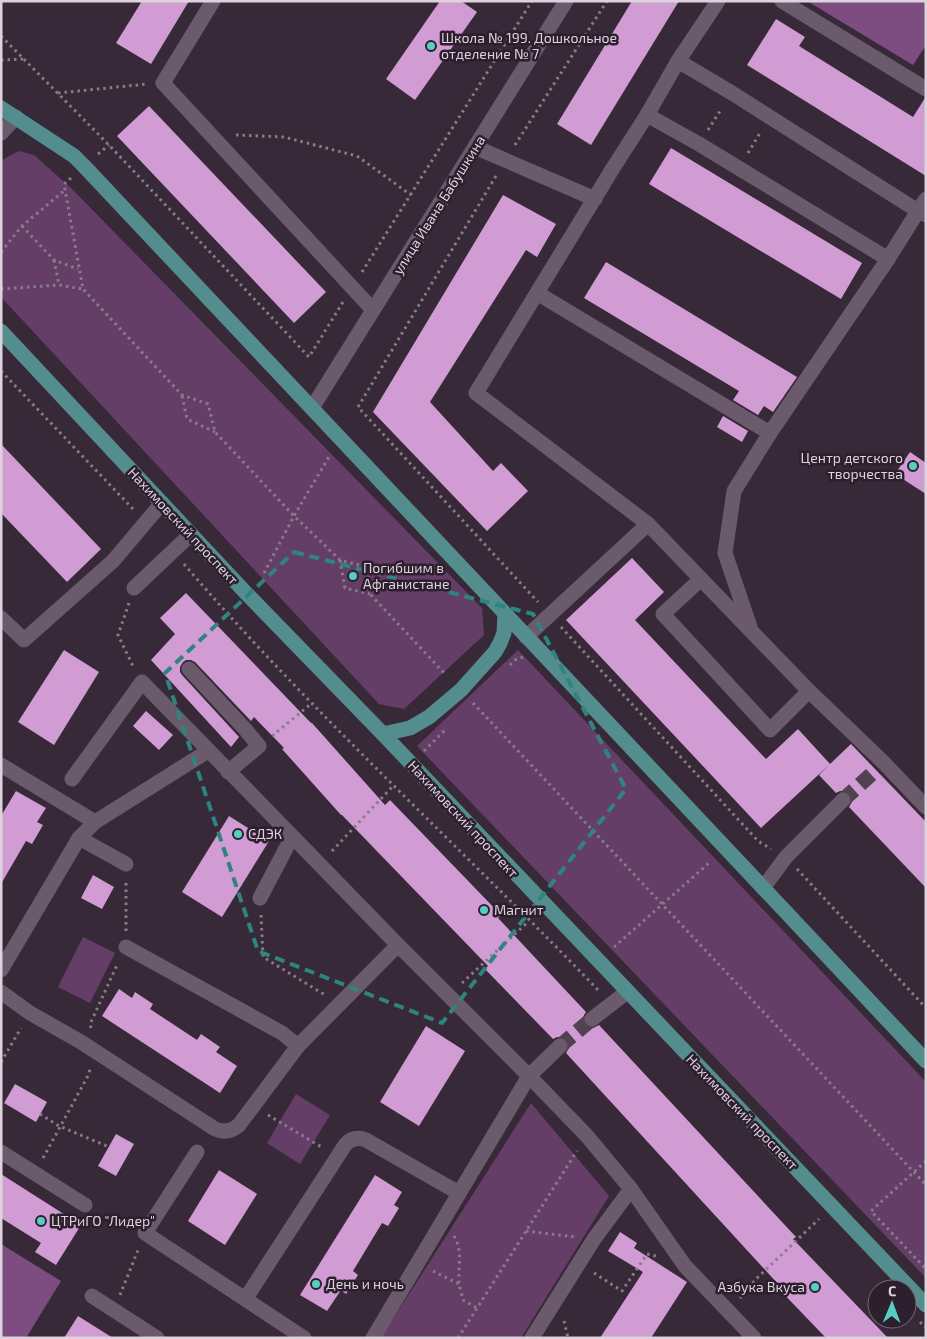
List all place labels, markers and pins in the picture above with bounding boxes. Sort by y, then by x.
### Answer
place label: Школа № 199. Дошкольное отделение № 7 [441,29,617,62]
marker: Школа № 199. Дошкольное отделение № 7 [425,40,437,52]
place label: Центр детского творчества [801,449,903,482]
marker: Центр детского творчества [907,460,919,472]
place label: Погибшим в Афганистане [363,559,450,592]
marker: Погибшим в Афганистане [347,570,359,582]
place label: СДЭК [248,825,282,842]
marker: СДЭК [232,828,244,840]
place label: Магнит [494,901,544,918]
marker: Магнит [478,904,490,916]
place label: ЦТРиГО "Лидер" [51,1212,155,1229]
marker: ЦТРиГО "Лидер" [35,1215,47,1227]
place label: День и ночь [326,1275,404,1292]
marker: День и ночь [310,1278,322,1290]
place label: Азбука Вкуса [717,1278,805,1295]
marker: Азбука Вкуса [809,1281,821,1293]

